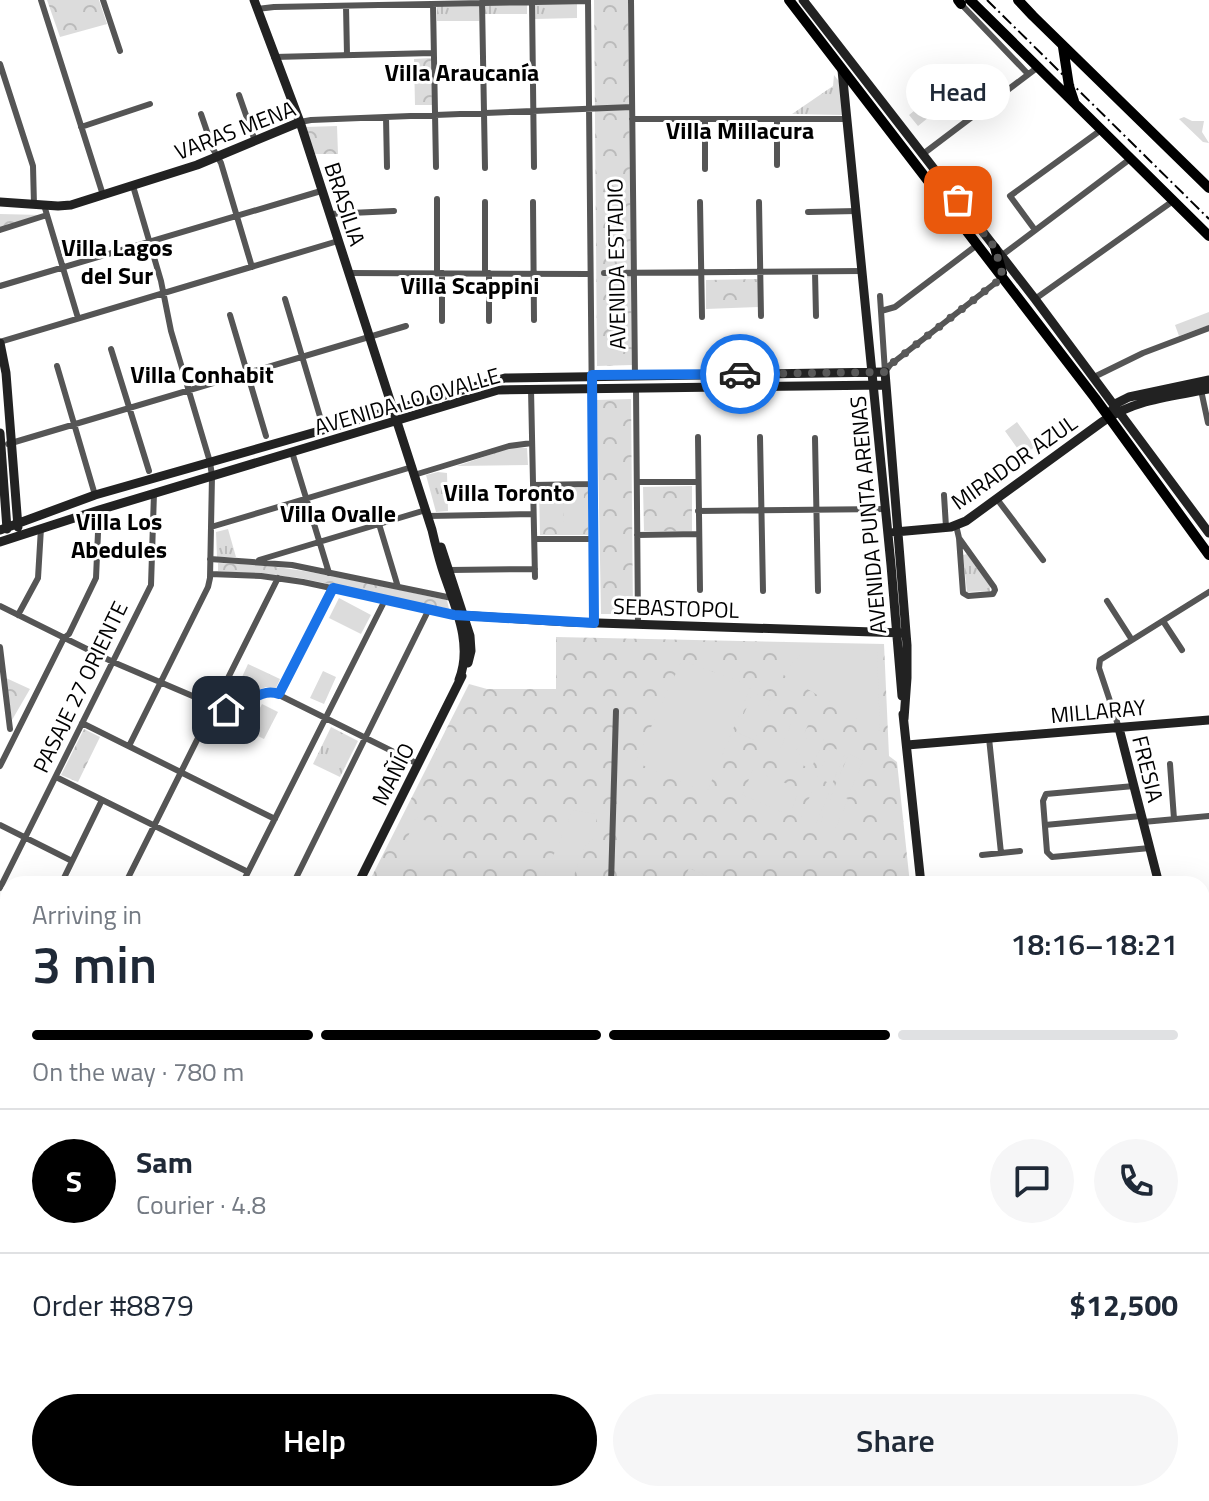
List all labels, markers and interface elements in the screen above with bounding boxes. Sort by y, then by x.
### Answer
district label: Villa Araucanía [385,54,539,90]
callout: Head [906,64,1010,120]
text: Head [929,72,987,111]
street label: VARAS MENA [170,91,300,169]
district label: Villa Millacura [666,112,814,148]
street label: BRASILIA [315,158,375,250]
pin [924,166,992,234]
street label: AVENIDA ESTADIO [598,178,634,350]
icon: bag [936,178,980,222]
district label: Villa Lagos del Sur [61,229,173,293]
district label: Villa Scappini [401,267,539,303]
courier [700,334,780,414]
icon: car [718,352,762,396]
district label: Villa Conhabit [130,356,274,392]
street label: AVENIDA LO OVALLE [310,358,504,444]
street label: AVENIDA PUNTA ARENAS [841,395,895,635]
street label: MIRADOR AZUL [944,406,1084,518]
district label: Villa Toronto [443,474,575,510]
district label: Villa Ovalle [280,495,396,531]
district label: Villa Los Abedules [71,503,167,567]
street label: SEBASTOPOL [612,589,740,627]
street label: PASAJE 27 ORIENTE [24,595,136,779]
pin [192,676,260,744]
icon: home [204,688,248,732]
street label: MILLARAY [1049,690,1147,732]
street label: FRESIA [1123,732,1173,806]
street label: MAÑÍO [363,737,423,811]
text: Arriving in [32,895,142,934]
text: 18:16–18:21 [1011,921,1178,967]
text: 3 min [32,924,157,1003]
text: On the way · 780 m [32,1052,244,1091]
text: Sam [136,1139,193,1185]
button: chat [990,1139,1074,1223]
button: phone [1094,1139,1178,1223]
text: S [66,1158,82,1204]
text: Courier · 4.8 [136,1185,266,1224]
text: Order #8879 [32,1282,194,1328]
text: $12,500 [1069,1282,1178,1328]
button: Help [32,1394,597,1486]
button: Share [613,1394,1178,1486]

